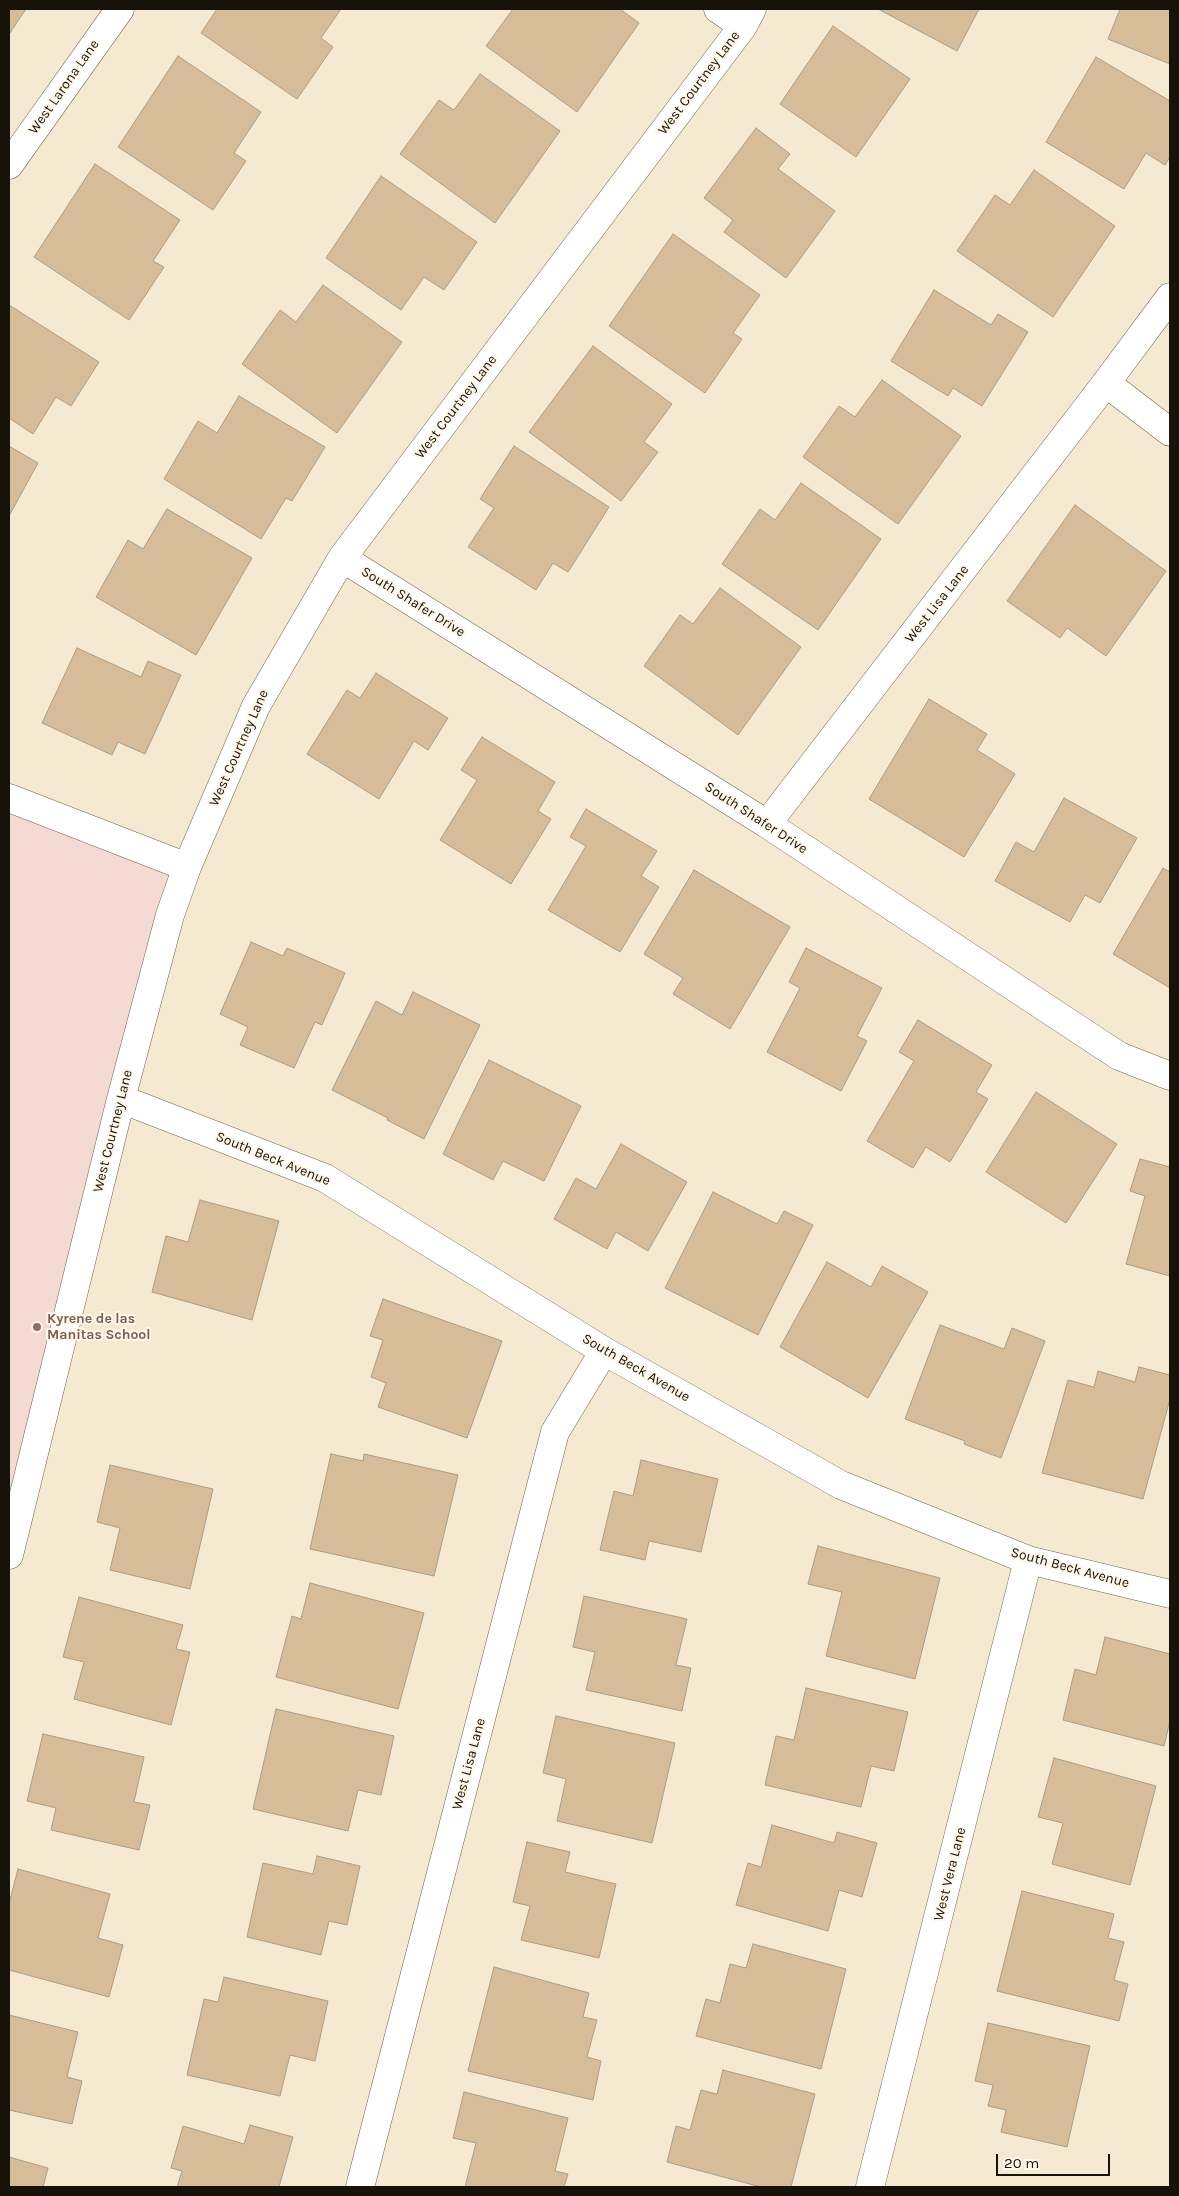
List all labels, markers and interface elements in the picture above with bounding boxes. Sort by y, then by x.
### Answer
street label: West Courtney Lane [654,28,744,138]
street label: West Larona Lane [25,36,103,138]
street label: West Courtney Lane [411,352,501,462]
street label: West Lisa Lane [901,562,973,646]
street label: South Shafer Drive [358,563,468,641]
street label: West Courtney Lane [206,687,272,809]
street label: South Shafer Drive [701,778,811,858]
street label: West Courtney Lane [90,1068,136,1194]
street label: South Beck Avenue [213,1128,333,1190]
place label: Kyrene de las Manitas School [47,1311,151,1344]
marker: Kyrene de las Manitas School [31,1321,43,1333]
street label: South Beck Avenue [579,1330,693,1406]
street label: South Beck Avenue [1009,1544,1131,1592]
street label: West Lisa Lane [449,1716,489,1812]
street label: West Vera Lane [930,1825,970,1923]
scale bar [999,2144,1113,2176]
text: 20 m [1004,2154,1039,2172]

